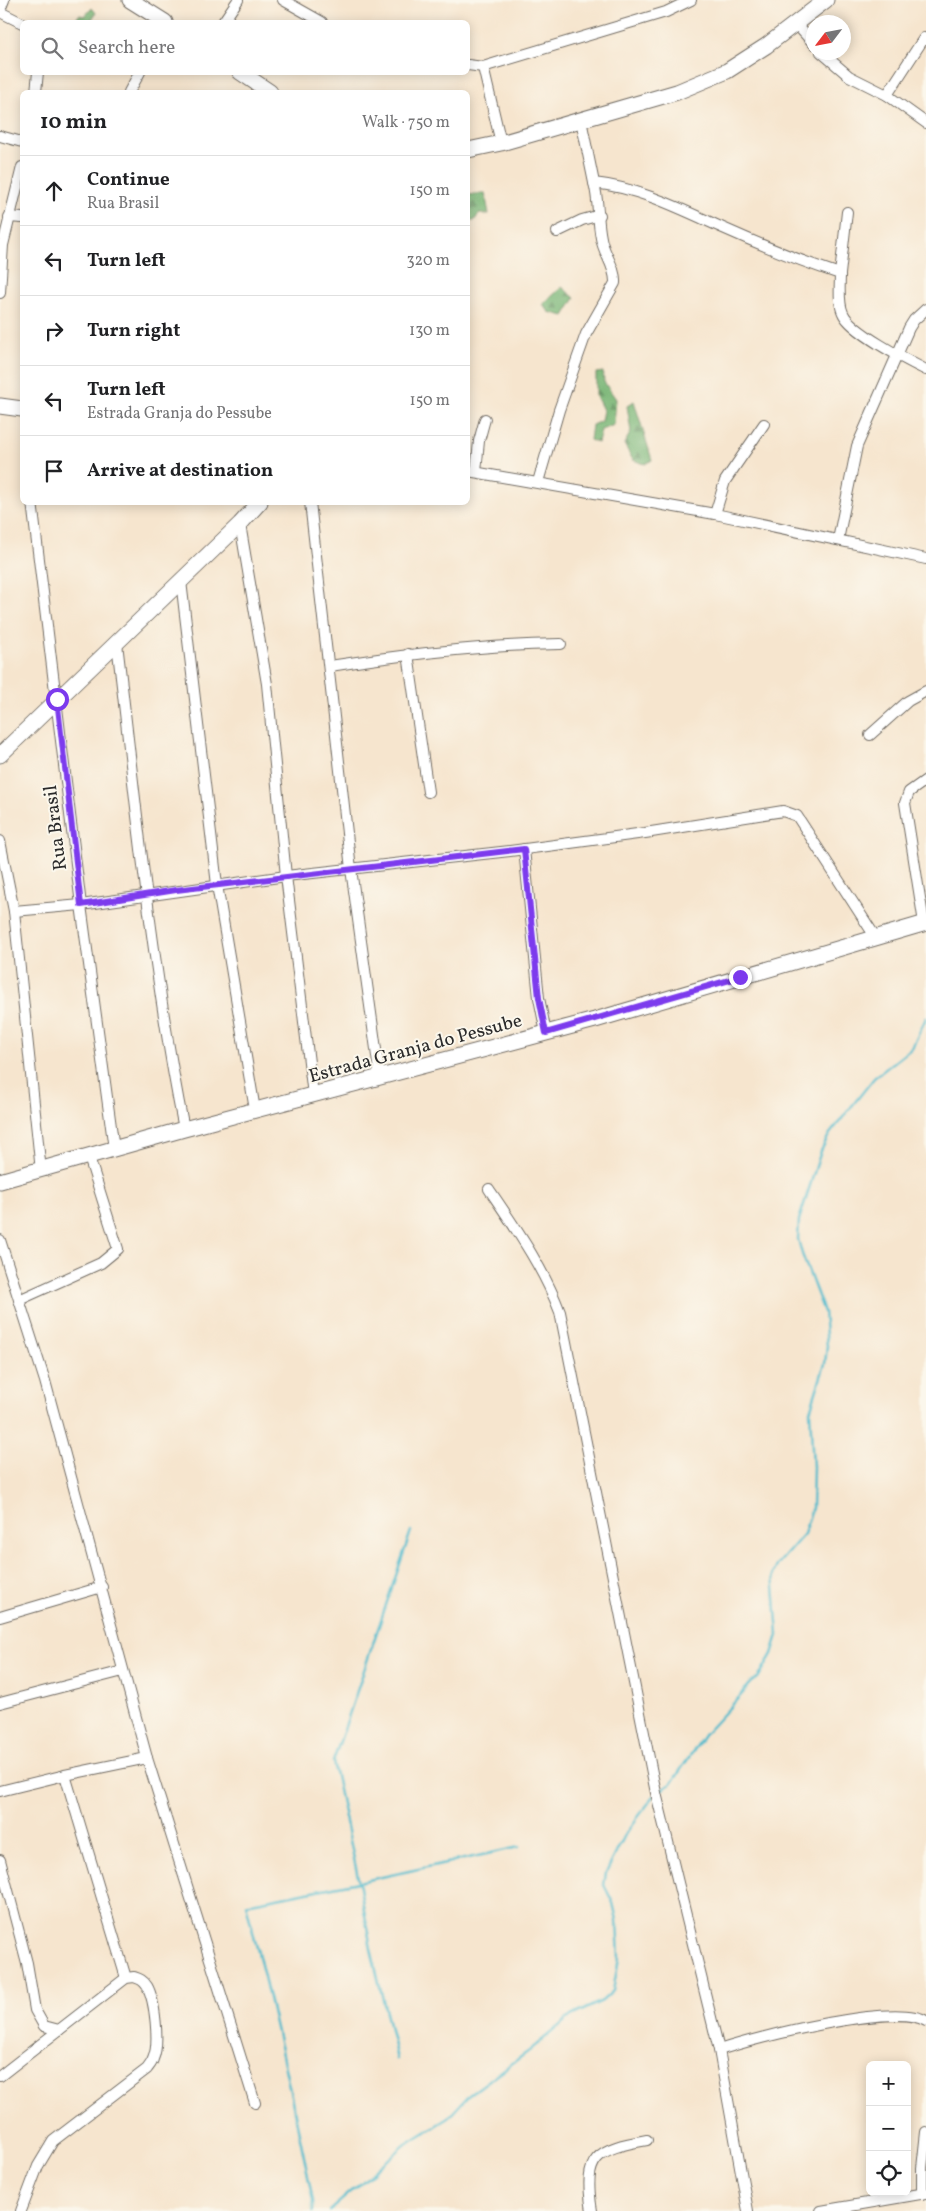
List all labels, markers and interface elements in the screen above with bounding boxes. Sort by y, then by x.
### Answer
north arrow [806,15,851,60]
search box [20,20,470,75]
icon: search [38,34,66,62]
text: Search here [78,35,175,61]
text: 10 min [40,108,107,137]
text: Walk · 750 m [362,112,450,134]
text: Continue [87,167,170,193]
icon: ahead [40,177,68,205]
text: 150 m [409,180,450,202]
text: Rua Brasil [87,193,159,215]
icon: left [40,247,68,275]
text: Turn left [87,248,166,274]
text: 320 m [406,250,450,272]
icon: right [40,317,68,345]
text: Turn right [87,318,180,344]
text: 130 m [409,320,450,342]
text: Turn left [87,377,166,403]
icon: left [40,387,68,415]
text: 150 m [409,390,450,412]
text: Estrada Granja do Pessube [87,403,272,425]
icon: arrive [40,457,68,485]
text: Arrive at destination [87,458,273,484]
route start [46,688,69,711]
street label: Rua Brasil [38,783,74,872]
route end [729,966,752,989]
street label: Estrada Granja do Pessube [306,1008,525,1090]
map controls [866,2061,911,2196]
button: + [866,2061,911,2106]
button: − [866,2106,911,2151]
button: locate [866,2151,911,2196]

